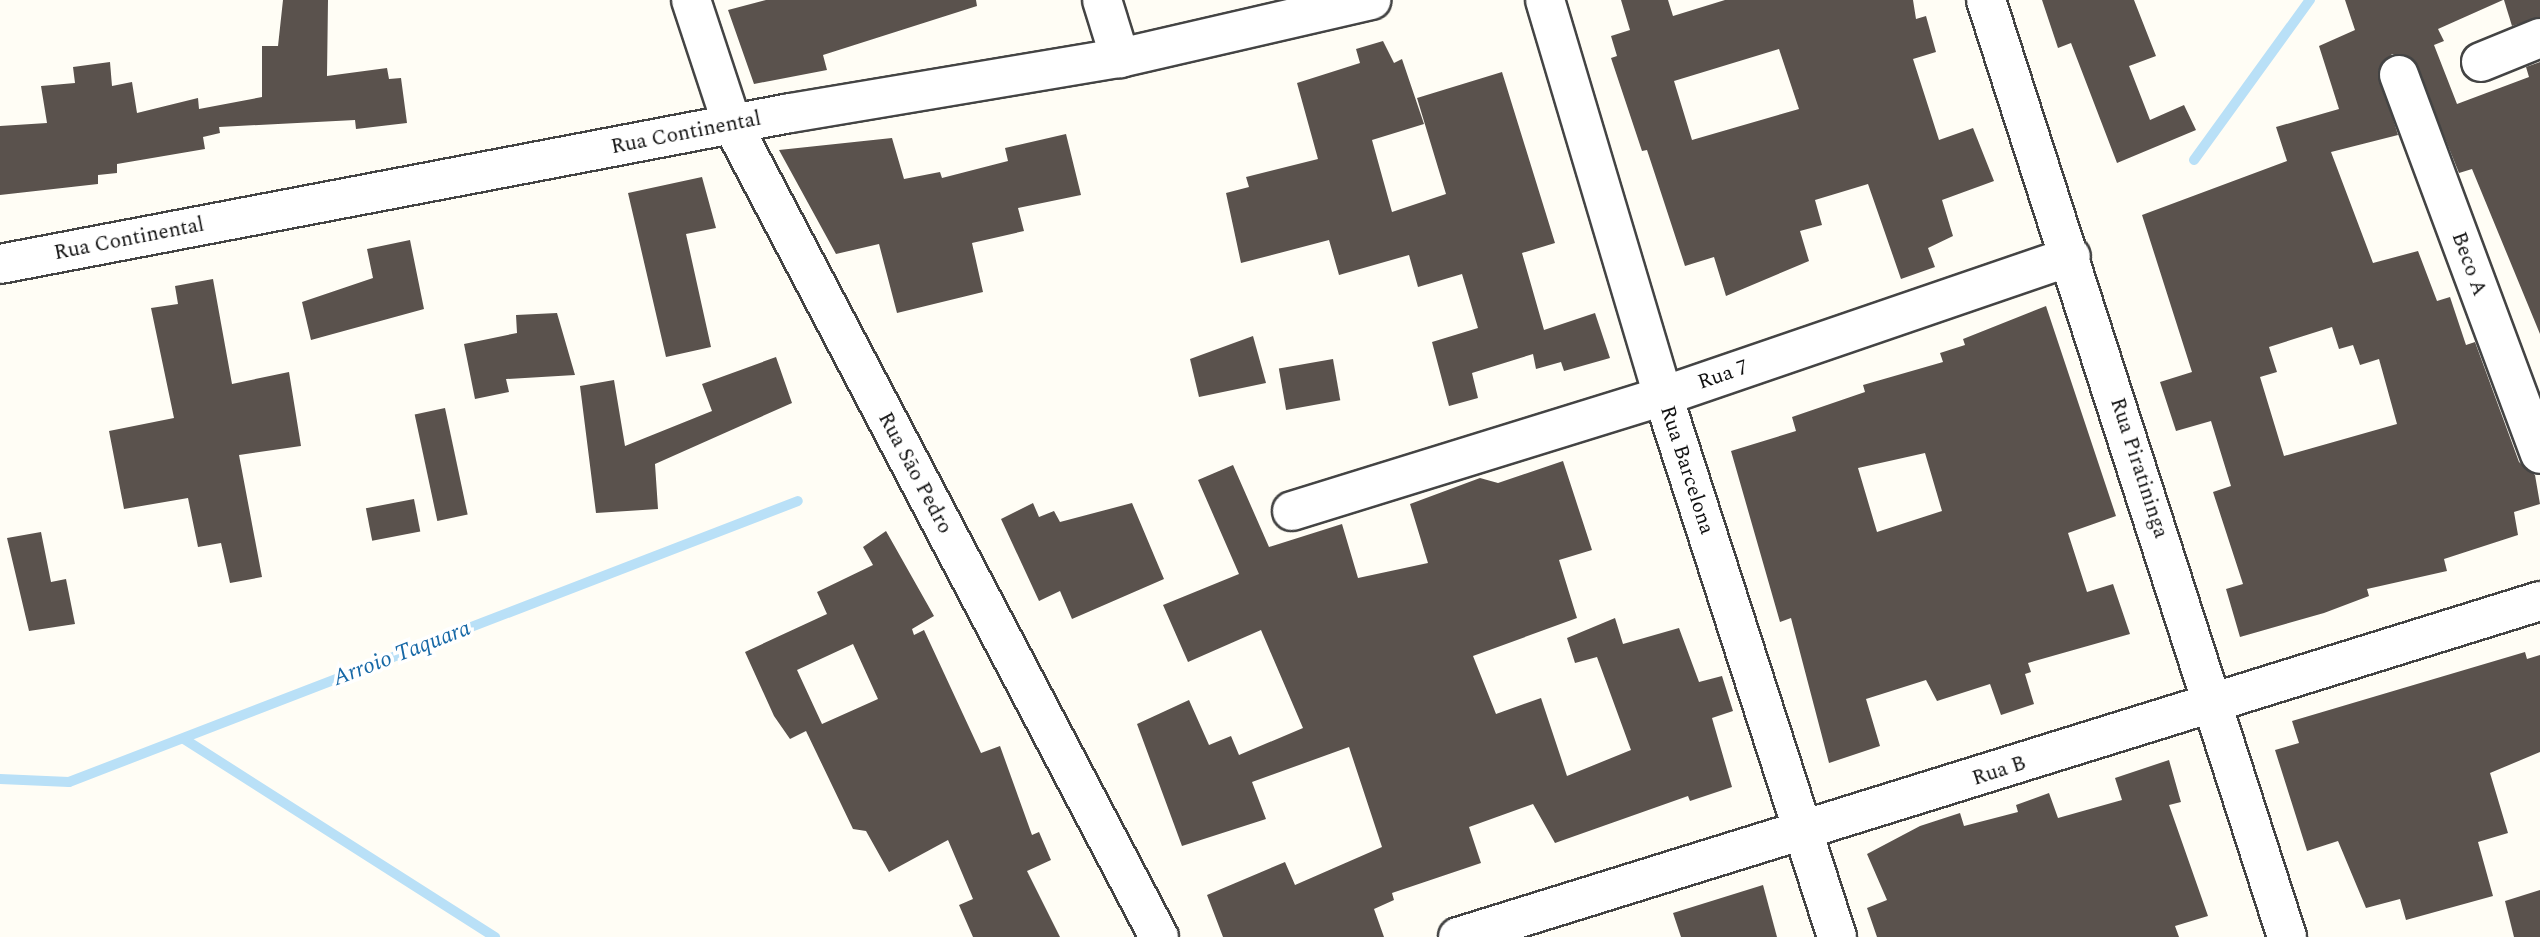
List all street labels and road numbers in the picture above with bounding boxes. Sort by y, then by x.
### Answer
street label: Rua Continental [609,106,763,160]
street label: Rua Continental [52,212,206,266]
street label: Beco A [2446,228,2492,300]
street label: Rua 7 [1694,355,1752,395]
street label: Rua Piratininga [2104,395,2174,541]
street label: Rua Barcelona [1654,403,1720,537]
street label: Rua São Pedro [872,408,958,538]
street label: Rua B [1969,751,2029,791]

